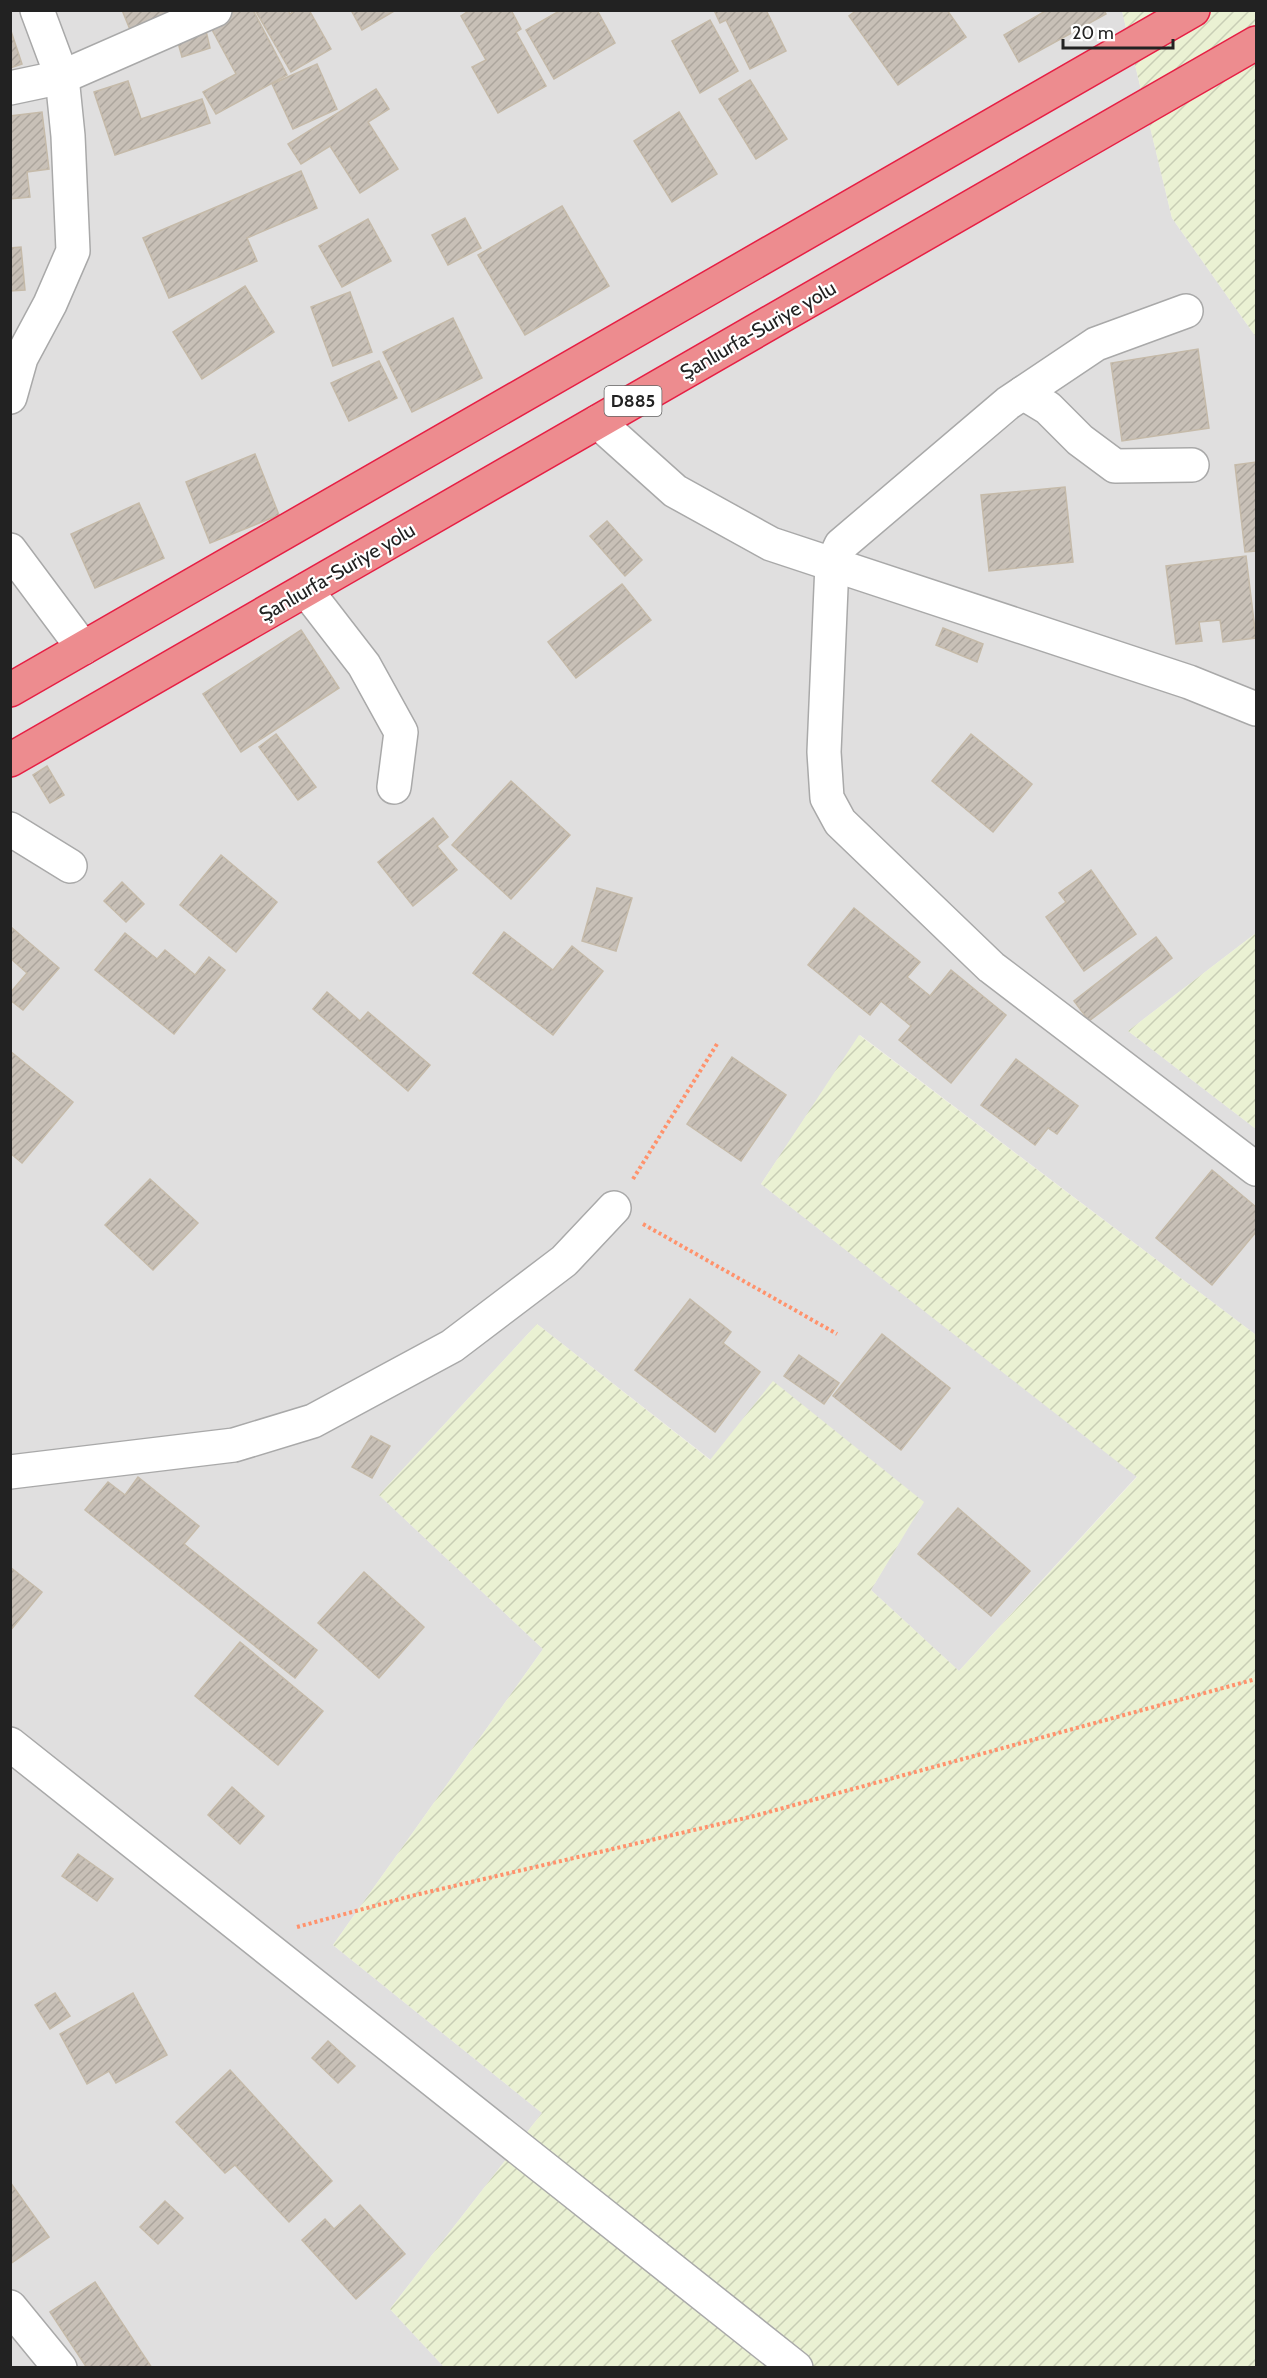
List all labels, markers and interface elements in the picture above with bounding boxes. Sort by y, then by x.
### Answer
scale bar [1063,12,1172,50]
text: 20 m [1072,22,1114,44]
street label: Şanlıurfa-Suriye yolu [676,276,840,384]
road number: D885 [604,386,662,416]
street label: Şanlıurfa-Suriye yolu [255,518,419,626]

